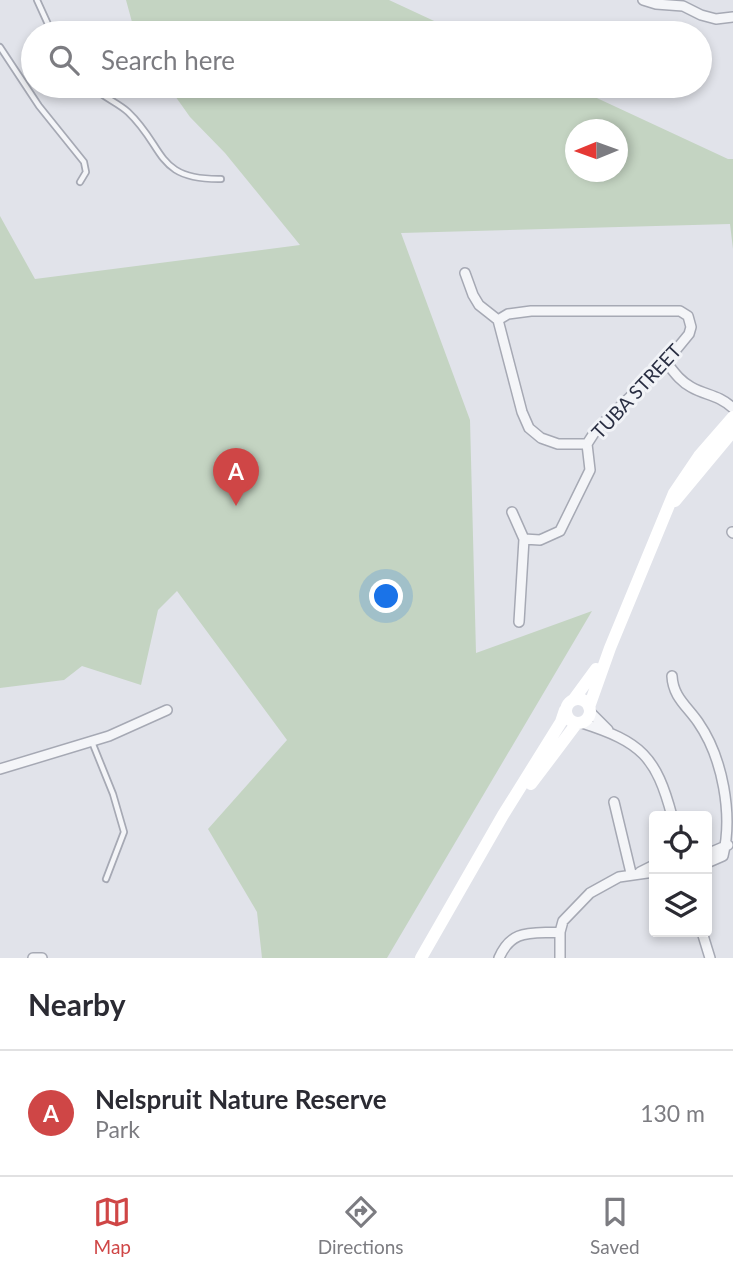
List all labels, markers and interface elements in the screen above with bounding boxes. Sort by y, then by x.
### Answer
search box [21,21,712,98]
icon: search [45,41,83,79]
text: Search here [101,44,235,76]
north arrow [565,119,628,182]
street label: TUBA STREET [586,339,686,443]
pin: A [213,448,259,506]
your location [369,579,403,613]
map controls [649,811,712,937]
button: locate [649,811,712,874]
button: layers [649,874,712,937]
text: Nearby [28,986,126,1022]
text: Nelspruit Nature Reserve [95,1083,387,1115]
text: A [43,1099,59,1127]
text: 130 m [640,1099,705,1127]
text: Park [95,1115,140,1143]
tab: Map [93,1193,131,1258]
tab: Directions [318,1193,404,1258]
tab: Saved [590,1193,640,1258]

